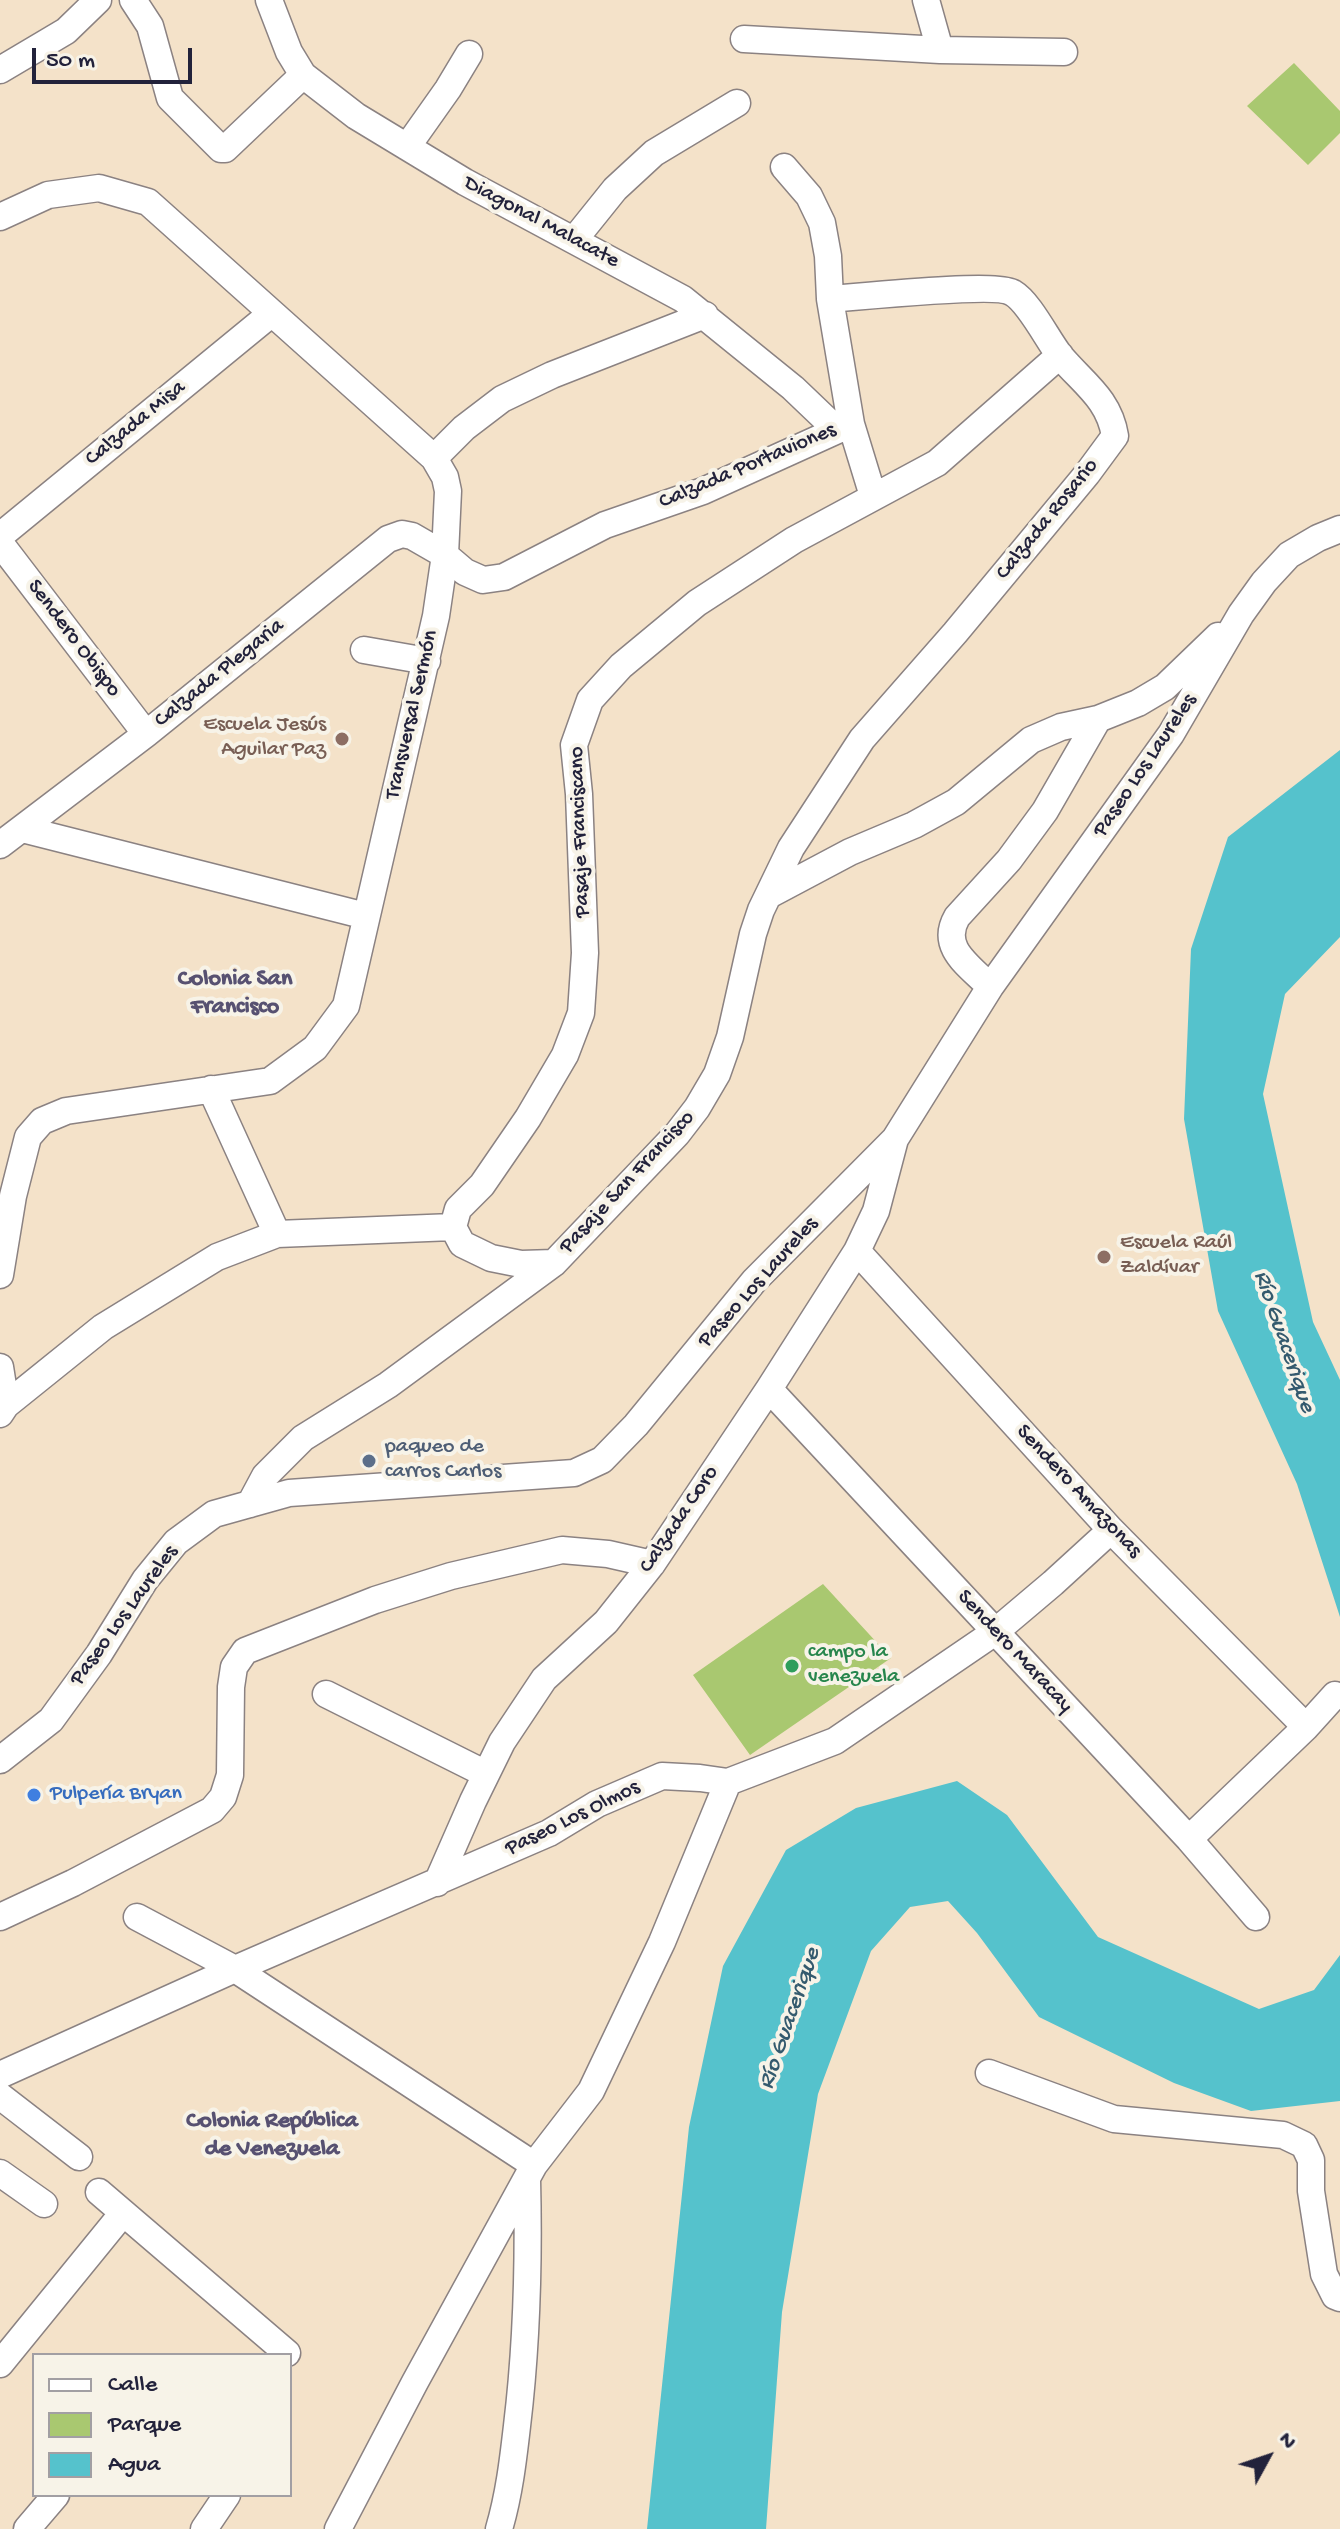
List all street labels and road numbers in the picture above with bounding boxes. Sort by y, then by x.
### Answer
street label: Diagonal Malacate [459,171,623,275]
street label: Calzada Misa [80,375,192,473]
street label: Calzada Portaviones [656,418,840,516]
street label: Calzada Rosario [991,454,1105,586]
street label: Sendero Obispo [20,575,126,703]
street label: Calzada Plegaria [150,614,290,734]
street label: Transversal Sermón [381,628,445,802]
street label: Paseo Los Laureles [1088,689,1204,843]
street label: Pasaje Franciscano [565,746,597,918]
street label: Pasaje San Francisco [555,1106,701,1260]
street label: Paseo Los Laureles [693,1212,825,1354]
street label: Sendero Amazonas [1009,1420,1147,1564]
street label: Calzada Coro [634,1461,726,1579]
street label: Paseo Los Laureles [65,1541,185,1691]
street label: Sendero Maracay [950,1585,1078,1719]
street label: Paseo Los Olmos [501,1775,645,1863]

